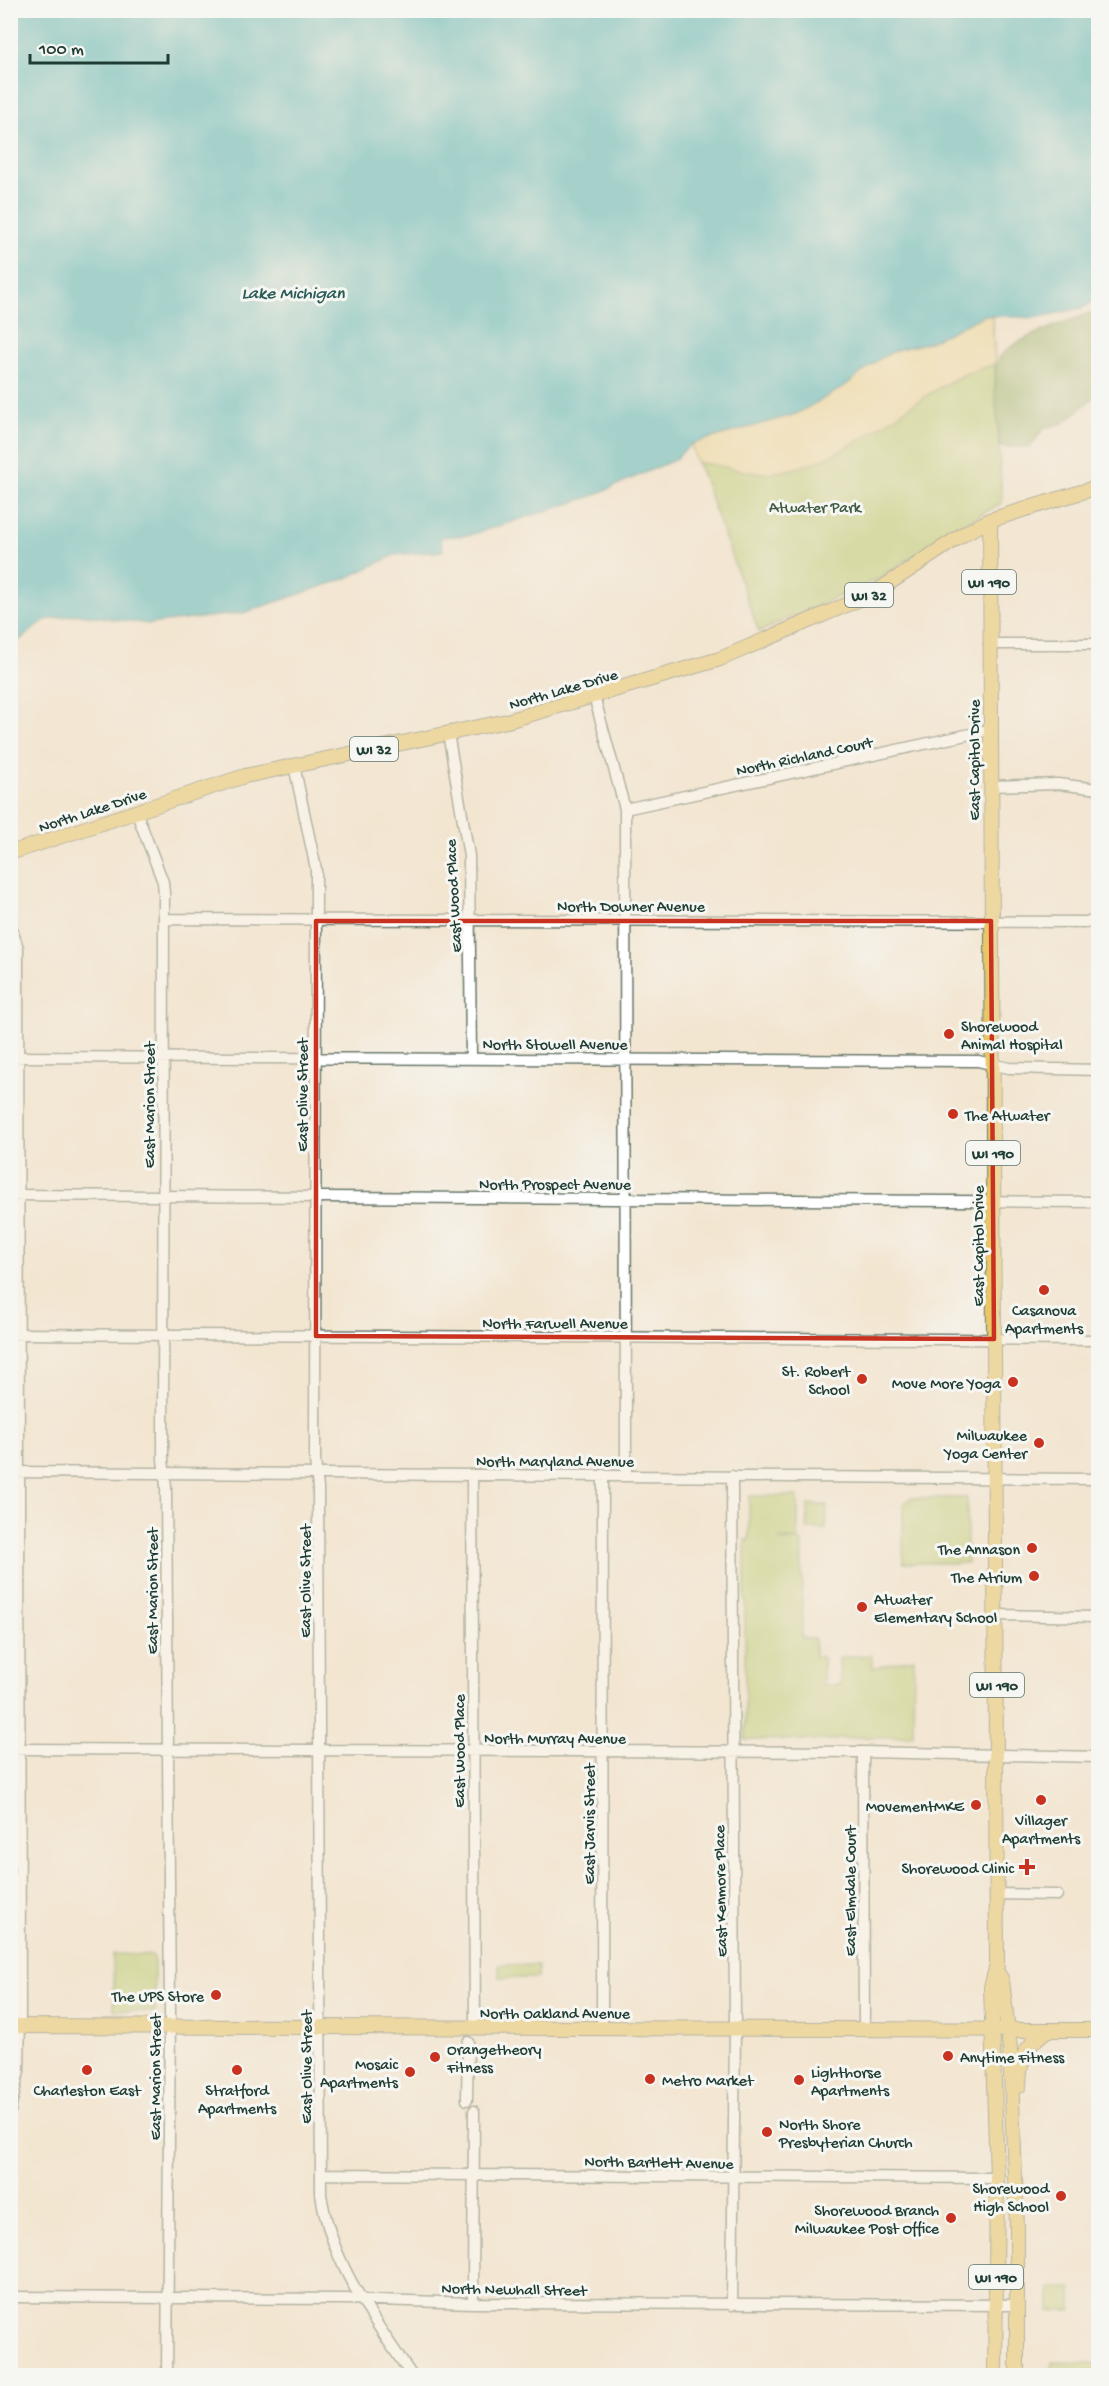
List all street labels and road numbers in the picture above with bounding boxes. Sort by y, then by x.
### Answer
road number: WI 190 [962,570,1016,594]
road number: WI 32 [845,583,893,607]
street label: North Lake Drive [507,667,621,716]
street label: East Capitol Drive [967,699,986,820]
street label: North Richland Court [735,734,876,782]
road number: WI 32 [350,737,398,761]
street label: North Lake Drive [37,786,150,839]
street label: East Wood Place [443,838,468,953]
street label: North Downer Avenue [557,899,706,918]
street label: East Olive Street [295,1037,314,1152]
street label: North Stowell Avenue [482,1037,628,1056]
street label: East Marion Street [142,1040,161,1168]
road number: WI 190 [966,1141,1020,1165]
street label: North Prospect Avenue [479,1177,632,1196]
street label: East Capitol Drive [971,1185,990,1306]
street label: North Farwell Avenue [482,1316,629,1335]
street label: North Maryland Avenue [476,1454,635,1473]
street label: East Olive Street [298,1523,317,1638]
street label: East Marion Street [145,1526,164,1654]
road number: WI 190 [970,1673,1024,1697]
street label: East Wood Place [452,1694,471,1808]
street label: North Murray Avenue [484,1731,627,1750]
street label: East Jarvis Street [582,1762,601,1884]
street label: East Kenmore Place [712,1824,733,1957]
street label: East Elmdale Court [843,1824,862,1956]
street label: North Oakland Avenue [480,2006,631,2025]
street label: East Olive Street [299,2009,318,2124]
street label: East Marion Street [148,2012,167,2140]
street label: North Bartlett Avenue [584,2154,734,2175]
road number: WI 190 [969,2265,1023,2289]
street label: North Newhall Street [441,2281,588,2302]

